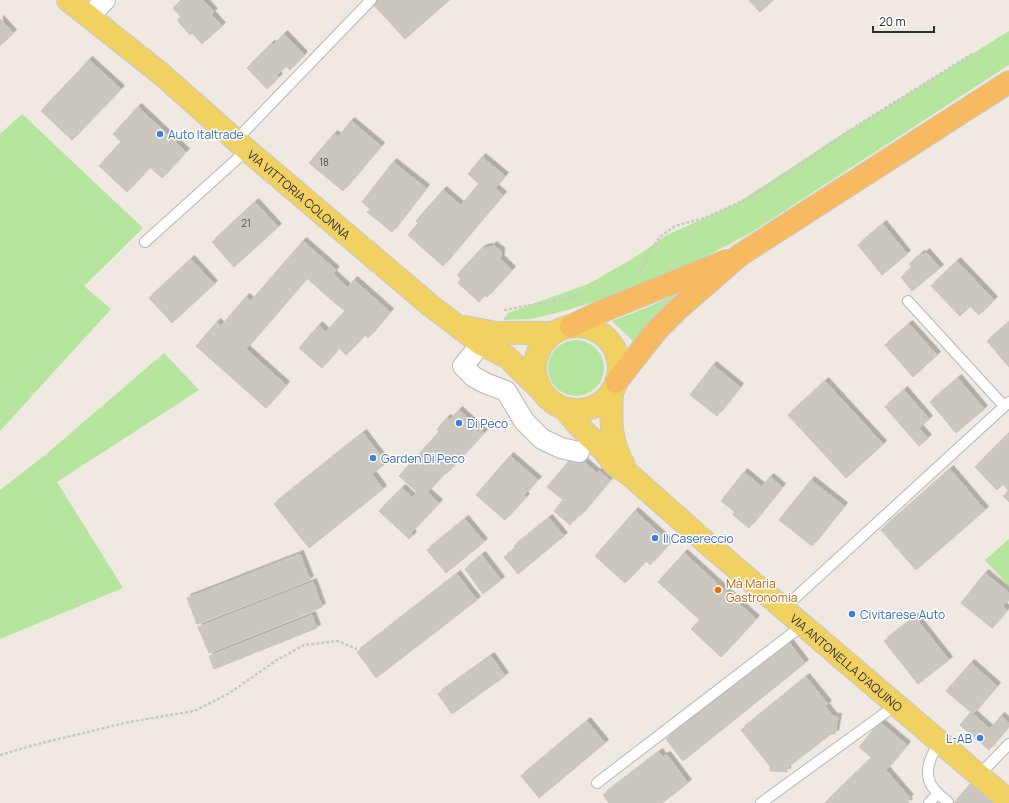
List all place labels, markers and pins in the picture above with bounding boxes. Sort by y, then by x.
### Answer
place label: Auto Italtrade [168,126,244,143]
marker: Auto Italtrade [155,129,165,139]
place label: Di Peco [467,415,508,432]
marker: Di Peco [454,418,464,428]
place label: Garden Di Peco [381,450,465,467]
marker: Garden Di Peco [368,453,378,463]
place label: Il Casereccio [663,530,734,547]
marker: Il Casereccio [650,533,660,543]
place label: Mà Maria Gastronomia [726,575,797,606]
marker: Mà Maria Gastronomia [713,585,723,595]
place label: Civitarese Auto [860,606,945,623]
marker: Civitarese Auto [847,609,857,619]
place label: L-AB [946,730,972,747]
marker: L-AB [975,733,985,743]

